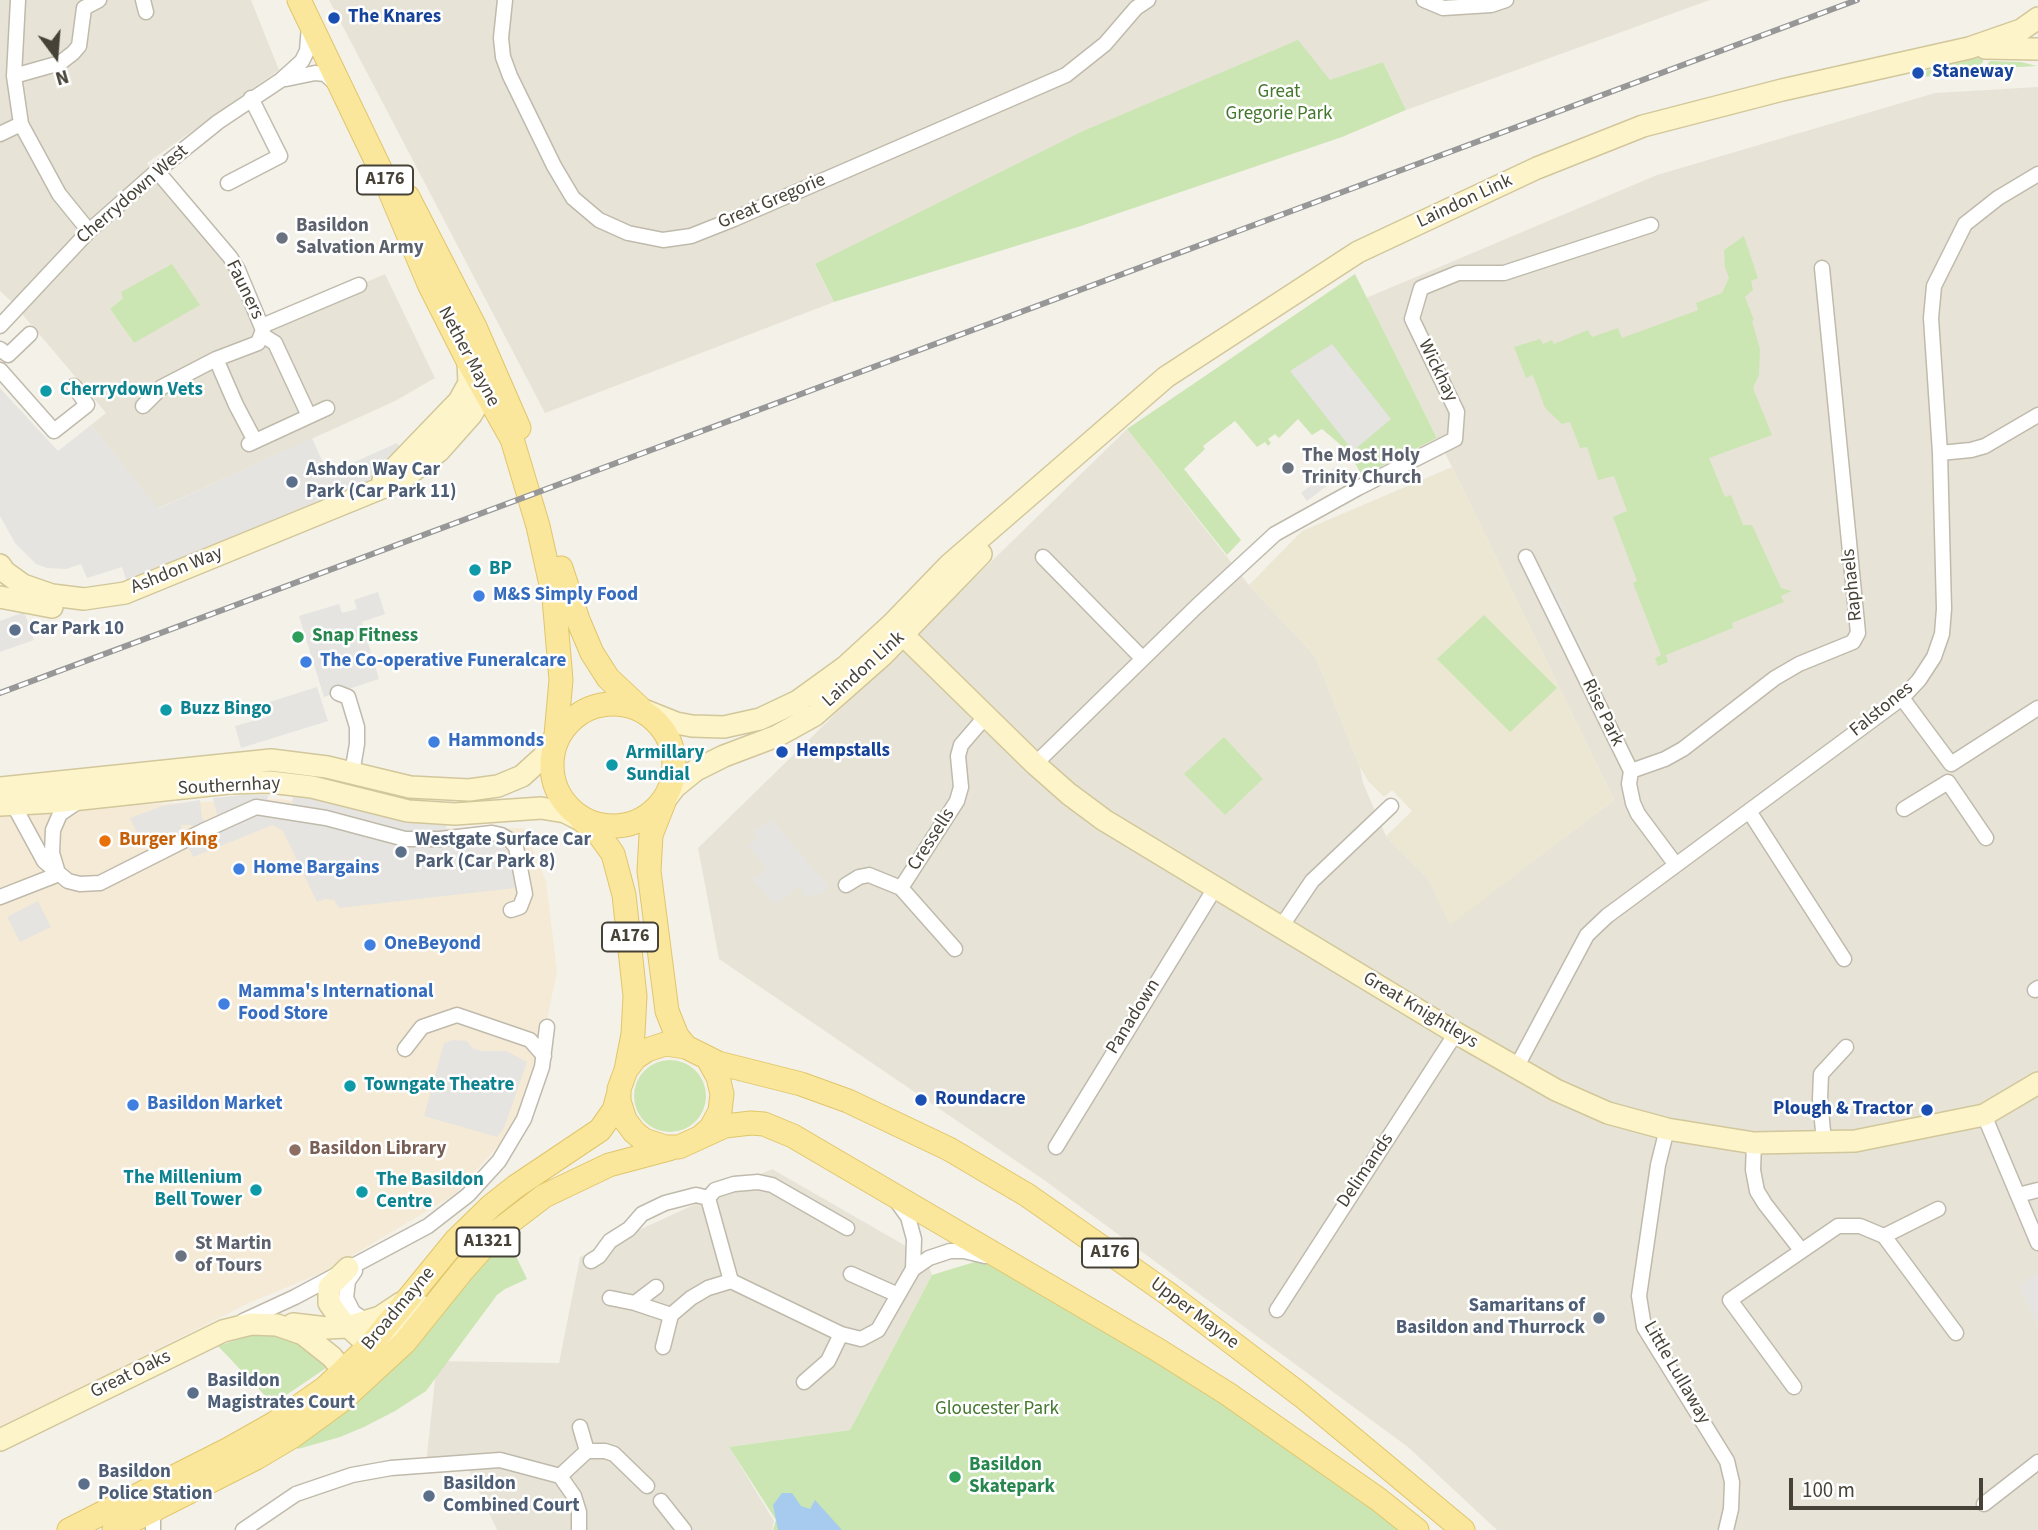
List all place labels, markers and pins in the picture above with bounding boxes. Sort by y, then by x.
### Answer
place label: The Knares [348,7,441,29]
marker: The Knares [326,10,342,26]
place label: Staneway [1932,62,2014,84]
marker: Staneway [1910,65,1926,81]
place label: Basildon Salvation Army [296,216,424,260]
marker: Basildon Salvation Army [274,230,290,246]
place label: Cherrydown Vets [60,380,203,402]
marker: Cherrydown Vets [38,383,54,399]
place label: The Most Holy Trinity Church [1302,446,1421,490]
place label: Ashdon Way Car Park (Car Park 11) [306,460,457,504]
marker: The Most Holy Trinity Church [1280,460,1296,476]
marker: Ashdon Way Car Park (Car Park 11) [284,474,300,490]
place label: BP [489,559,512,581]
marker: BP [467,562,483,578]
place label: M&S Simply Food [493,585,638,607]
marker: M&S Simply Food [471,588,487,604]
place label: Car Park 10 [29,619,124,641]
marker: Car Park 10 [7,622,23,638]
place label: Snap Fitness [312,626,418,648]
marker: Snap Fitness [290,629,306,645]
place label: The Co-operative Funeralcare [320,651,566,673]
marker: The Co-operative Funeralcare [298,654,314,670]
place label: Buzz Bingo [180,699,272,721]
marker: Buzz Bingo [158,702,174,718]
place label: Hammonds [448,731,544,753]
marker: Hammonds [426,734,442,750]
place label: Hempstalls [796,741,890,763]
place label: Armillary Sundial [626,743,704,787]
marker: Hempstalls [774,744,790,760]
marker: Armillary Sundial [604,757,620,773]
place label: Burger King [119,830,218,852]
place label: Westgate Surface Car Park (Car Park 8) [415,830,591,874]
marker: Burger King [97,833,113,849]
marker: Westgate Surface Car Park (Car Park 8) [393,844,409,860]
place label: Home Bargains [253,858,379,880]
marker: Home Bargains [231,861,247,877]
place label: OneBeyond [384,934,481,956]
marker: OneBeyond [362,937,378,953]
place label: Mamma's International Food Store [238,982,433,1026]
marker: Mamma's International Food Store [216,996,232,1012]
place label: Towngate Theatre [364,1075,514,1097]
marker: Towngate Theatre [342,1078,358,1094]
place label: Roundacre [935,1089,1026,1111]
marker: Roundacre [913,1092,929,1108]
place label: Basildon Market [147,1094,283,1116]
marker: Basildon Market [125,1097,141,1113]
place label: Plough & Tractor [1773,1099,1913,1121]
marker: Plough & Tractor [1919,1102,1935,1118]
place label: Basildon Library [309,1139,446,1161]
marker: Basildon Library [287,1142,303,1158]
place label: The Millenium Bell Tower [123,1168,242,1212]
place label: The Basildon Centre [376,1170,484,1214]
marker: The Millenium Bell Tower [248,1182,264,1198]
marker: The Basildon Centre [354,1184,370,1200]
place label: St Martin of Tours [195,1234,272,1278]
marker: St Martin of Tours [173,1248,189,1264]
place label: Samaritans of Basildon and Thurrock [1396,1296,1585,1340]
marker: Samaritans of Basildon and Thurrock [1591,1310,1607,1326]
place label: Basildon Magistrates Court [207,1371,355,1415]
marker: Basildon Magistrates Court [185,1385,201,1401]
place label: Basildon Skatepark [969,1455,1055,1499]
place label: Basildon Police Station [98,1462,213,1506]
marker: Basildon Skatepark [947,1469,963,1485]
place label: Basildon Combined Court [443,1474,580,1518]
marker: Basildon Police Station [76,1476,92,1492]
marker: Basildon Combined Court [421,1488,437,1504]

